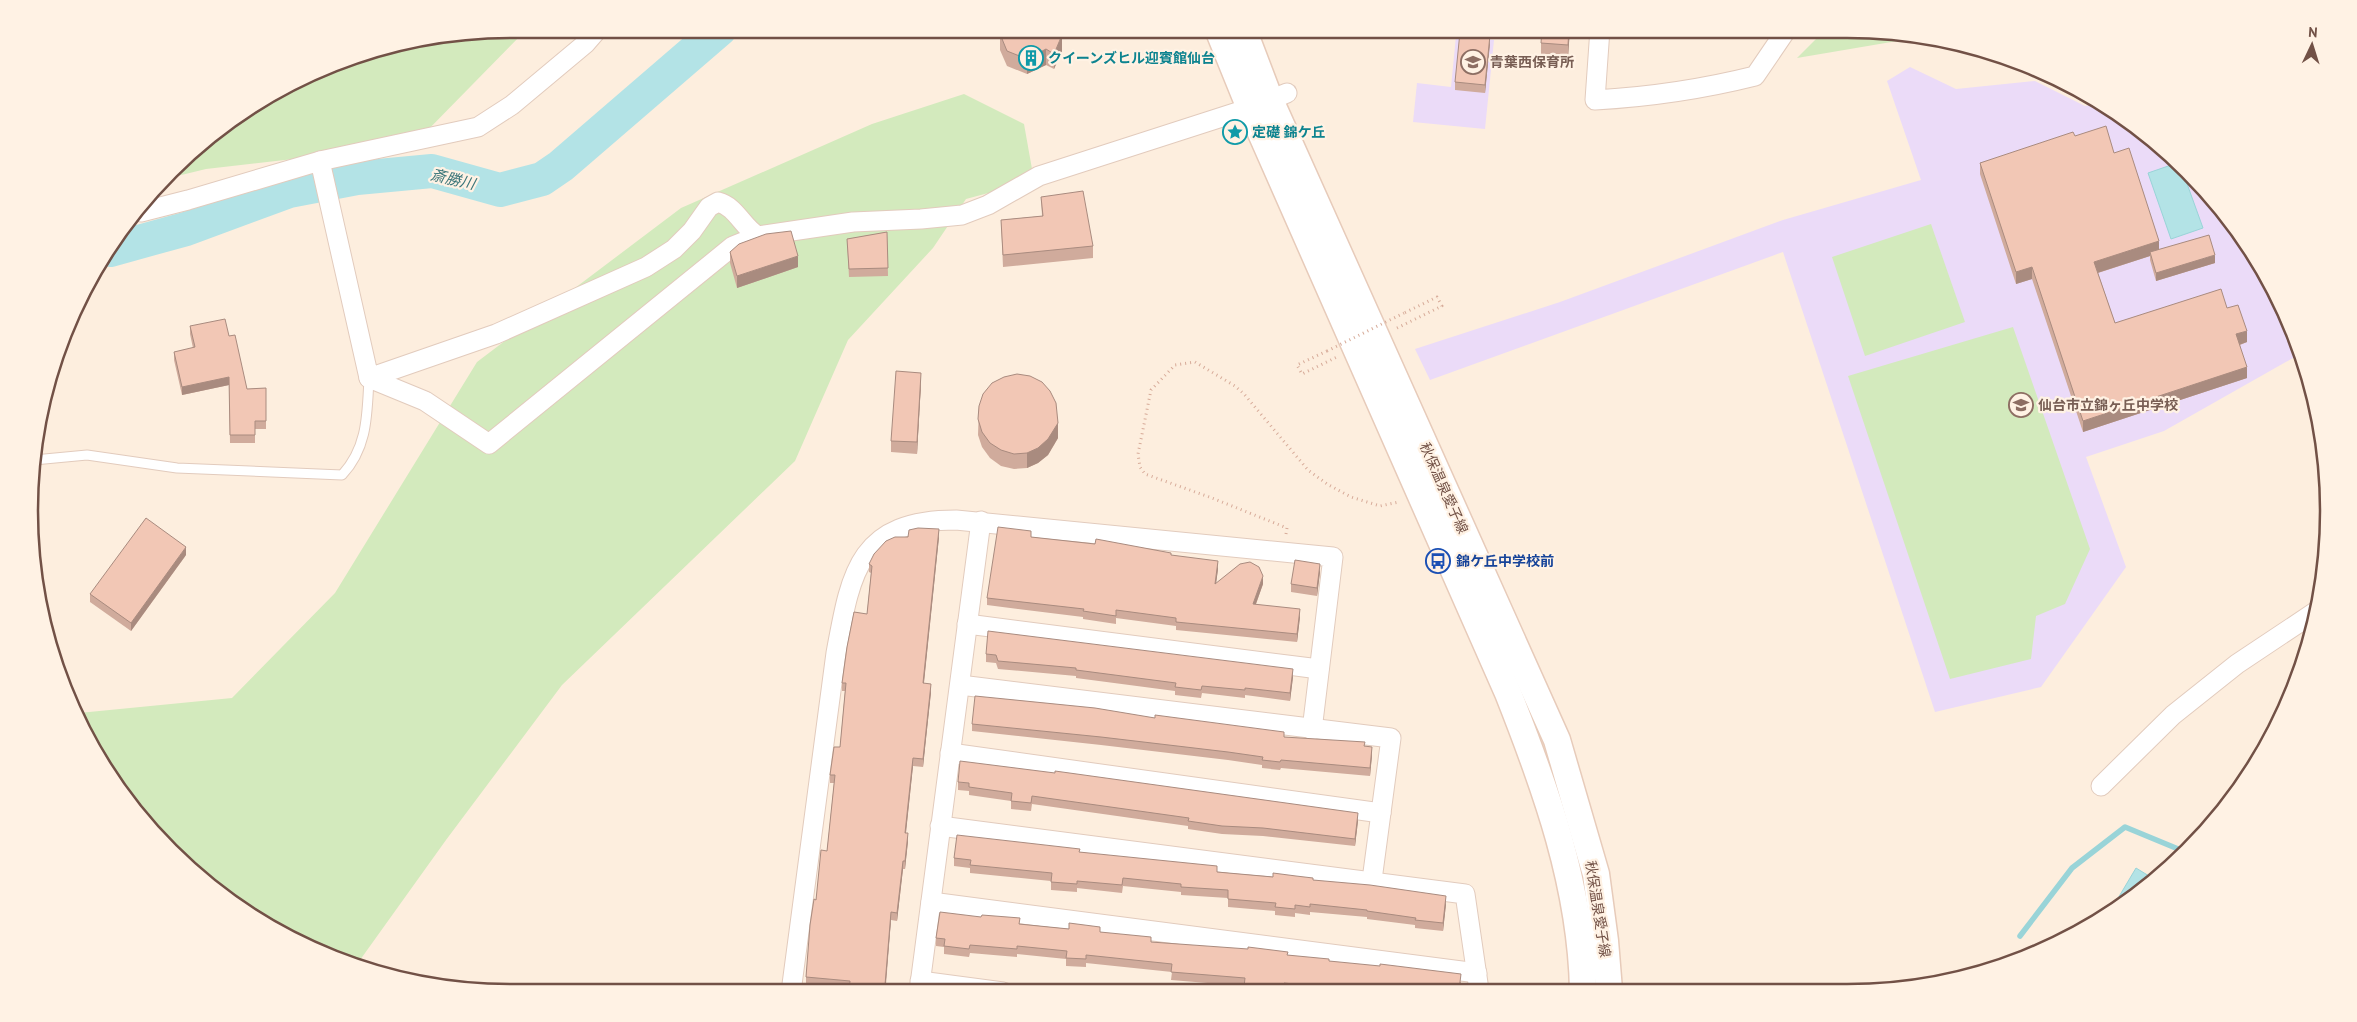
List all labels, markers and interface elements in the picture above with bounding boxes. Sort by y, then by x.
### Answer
north arrow [2287,20,2337,70]
text: N [2308,23,2318,41]
building icon: クイーンズヒル迎賓館仙台 [1018,45,1044,71]
place label: クイーンズヒル迎賓館仙台 [1048,49,1215,67]
school or university icon: 青葉西保育所 [1460,49,1486,75]
place label: 青葉西保育所 [1490,53,1574,71]
place icon: 定礎 錦ケ丘 [1222,119,1248,145]
place label: 定礎 錦ケ丘 [1252,123,1326,141]
water label: 斎勝川 [429,165,479,194]
school or university icon: 仙台市立錦ヶ丘中学校 [2008,392,2034,418]
place label: 仙台市立錦ヶ丘中学校 [2038,396,2178,414]
street label: 秋保温泉愛子線 [1416,440,1472,536]
bus stop icon: 錦ケ丘中学校前 [1425,548,1451,574]
place label: 錦ケ丘中学校前 [1456,552,1554,570]
street label: 秋保温泉愛子線 [1581,859,1615,959]

